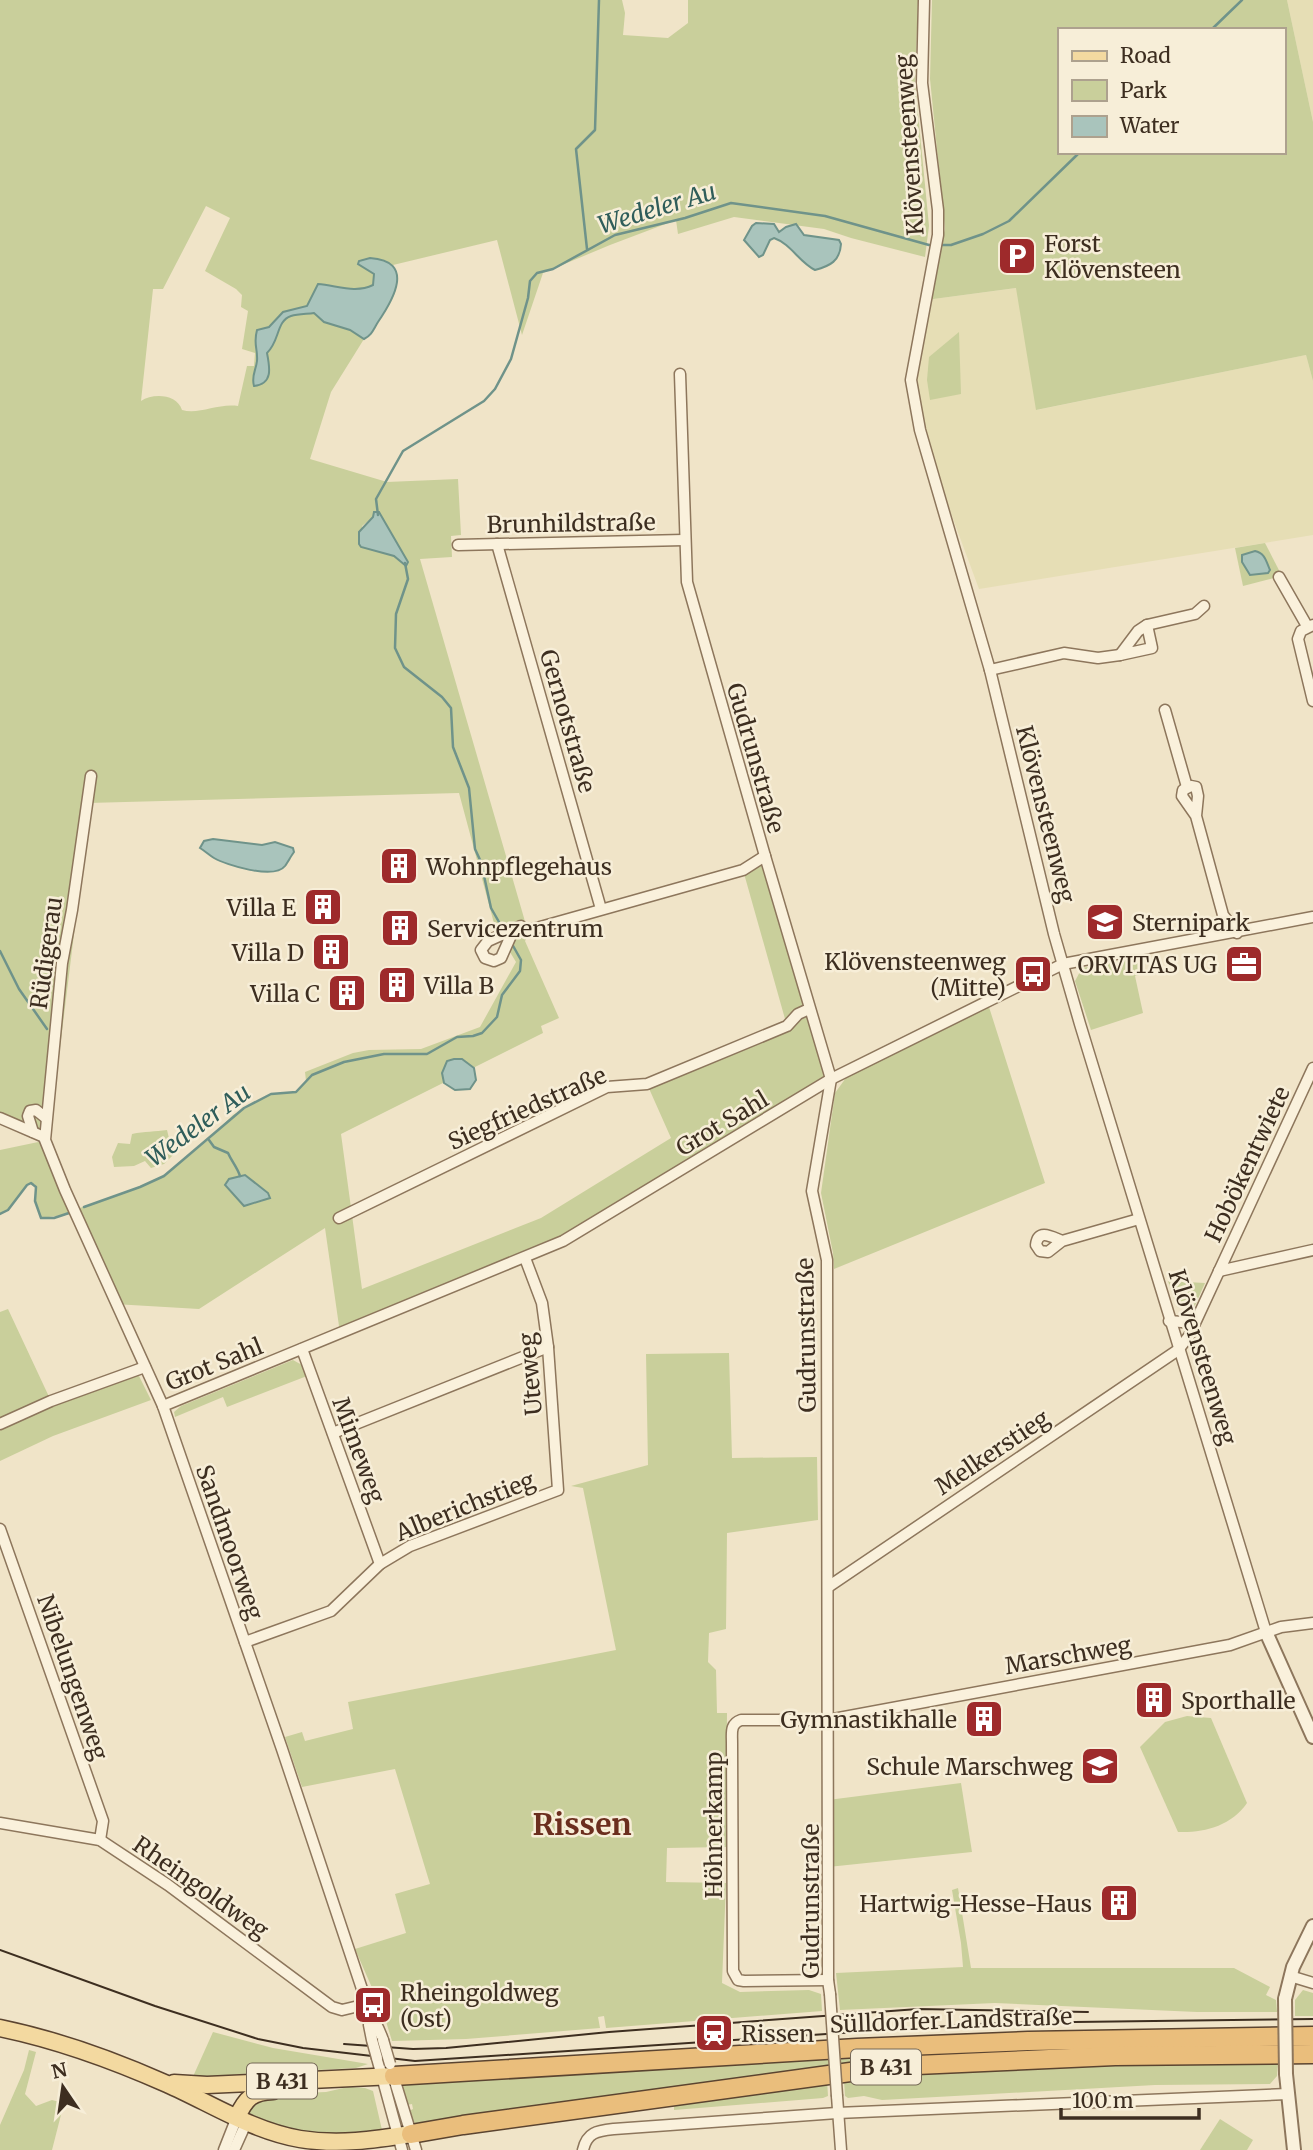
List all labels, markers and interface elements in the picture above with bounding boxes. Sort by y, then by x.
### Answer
legend [1058,28,1285,154]
text: Road [1120,42,1171,69]
street label: Klövensteenweg [888,53,930,237]
text: Park [1120,77,1167,104]
text: Water [1119,112,1179,139]
water label: Wedeler Au [594,175,720,241]
place label: Forst Klövensteen [1044,229,1181,284]
parking icon: Forst Klövensteen [996,235,1038,277]
street label: Brunhildstraße [486,507,656,539]
street label: Gernotstraße [534,646,602,796]
street label: Gudrunstraße [721,680,791,836]
street label: Klövensteenweg [1010,722,1082,906]
building icon: Wohnpflegehaus [378,845,420,887]
place label: Wohnpflegehaus [425,852,612,881]
building icon: Villa E [302,886,344,928]
place label: Villa E [226,893,296,922]
street label: Rüdigerau [24,895,68,1011]
school or university icon: Sternipark [1084,901,1126,943]
building icon: Servicezentrum [379,907,421,949]
place label: Sternipark [1132,908,1250,937]
place label: Servicezentrum [427,914,604,943]
building icon: Villa D [310,931,352,973]
place label: Villa D [231,938,304,967]
office icon: ORVITAS UG [1223,943,1265,985]
place label: Klövensteenweg (Mitte) [824,947,1006,1002]
place label: ORVITAS UG [1077,950,1217,979]
bus stop icon: Klövensteenweg (Mitte) [1012,953,1054,995]
building icon: Villa B [376,964,418,1006]
place label: Villa B [423,971,494,1000]
building icon: Villa C [326,972,368,1014]
place label: Villa C [249,979,320,1008]
street label: Siegfriedstraße [443,1060,611,1156]
water label: Wedeler Au [140,1077,256,1173]
street label: Hobökentwiete [1198,1081,1296,1247]
street label: Grot Sahl [671,1084,773,1162]
street label: Gudrunstraße [790,1257,822,1413]
street label: Klövensteenweg [1163,1266,1243,1448]
street label: Grot Sahl [161,1331,267,1397]
street label: Uteweg [512,1331,548,1417]
street label: Mimeweg [326,1393,392,1507]
street label: Melkerstieg [929,1403,1055,1501]
street label: Sandmoorweg [190,1461,270,1623]
street label: Alberichstieg [390,1465,539,1548]
street label: Nibelungenweg [31,1590,115,1764]
street label: Marschweg [1003,1630,1134,1680]
building icon: Sporthalle [1133,1679,1175,1721]
place label: Sporthalle [1181,1686,1296,1715]
building icon: Gymnastikhalle [963,1698,1005,1740]
place label: Gymnastikhalle [780,1705,957,1734]
school or university icon: Schule Marschweg [1079,1745,1121,1787]
street label: Höhnerkamp [699,1752,728,1898]
place label: Schule Marschweg [866,1752,1073,1781]
district label: Rissen [532,1805,632,1843]
street label: Gudrunstraße [796,1824,825,1978]
street label: Rheingoldweg [128,1830,274,1944]
building icon: Hartwig-Hesse-Haus [1098,1882,1140,1924]
place label: Hartwig-Hesse-Haus [859,1889,1092,1918]
place label: Rheingoldweg (Ost) [400,1978,559,2033]
bus stop icon: Rheingoldweg (Ost) [352,1984,394,2026]
street label: Sülldorfer Landstraße [829,2001,1073,2039]
station icon: Rissen [693,2012,735,2054]
place label: Rissen [741,2019,814,2048]
road number: B 431 [851,2050,921,2084]
north arrow [28,2052,98,2122]
text: N [49,2057,69,2084]
road number: B 431 [247,2064,317,2098]
scale bar [1061,2076,1199,2120]
text: 100 m [1072,2087,1134,2114]

